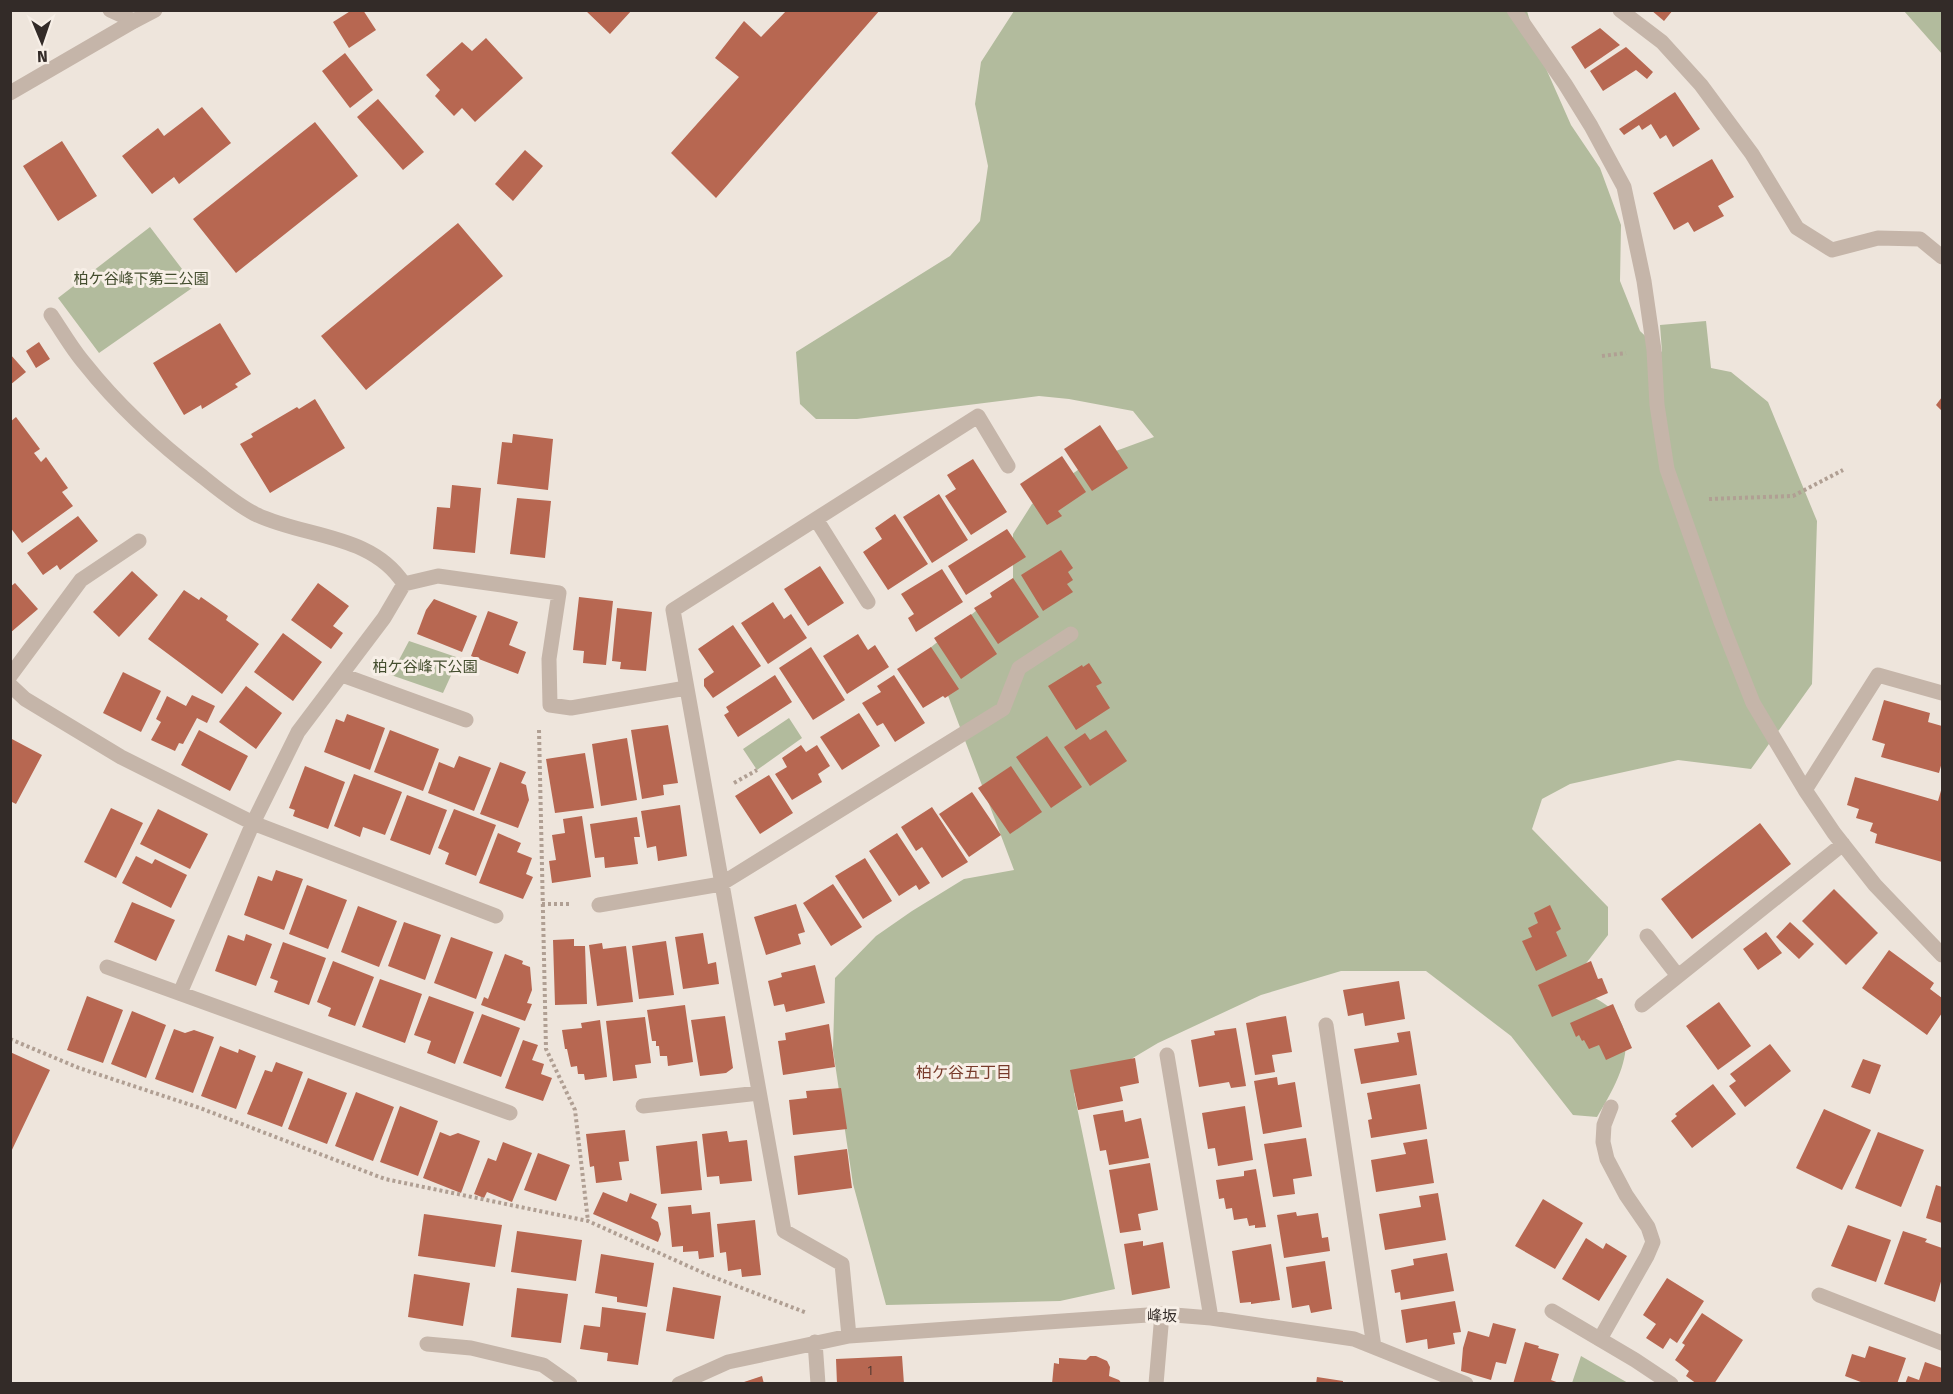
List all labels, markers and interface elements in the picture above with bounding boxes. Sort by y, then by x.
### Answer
north arrow [12,12,72,72]
text: N [37,47,48,66]
park label: 柏ケ谷峰下第二公園 [73,270,209,288]
park label: 柏ケ谷峰下公園 [372,658,478,676]
district label: 柏ケ谷五丁目 [916,1063,1012,1082]
street label: 峰坂 [1147,1307,1177,1325]
house number: 1 [867,1364,873,1378]

